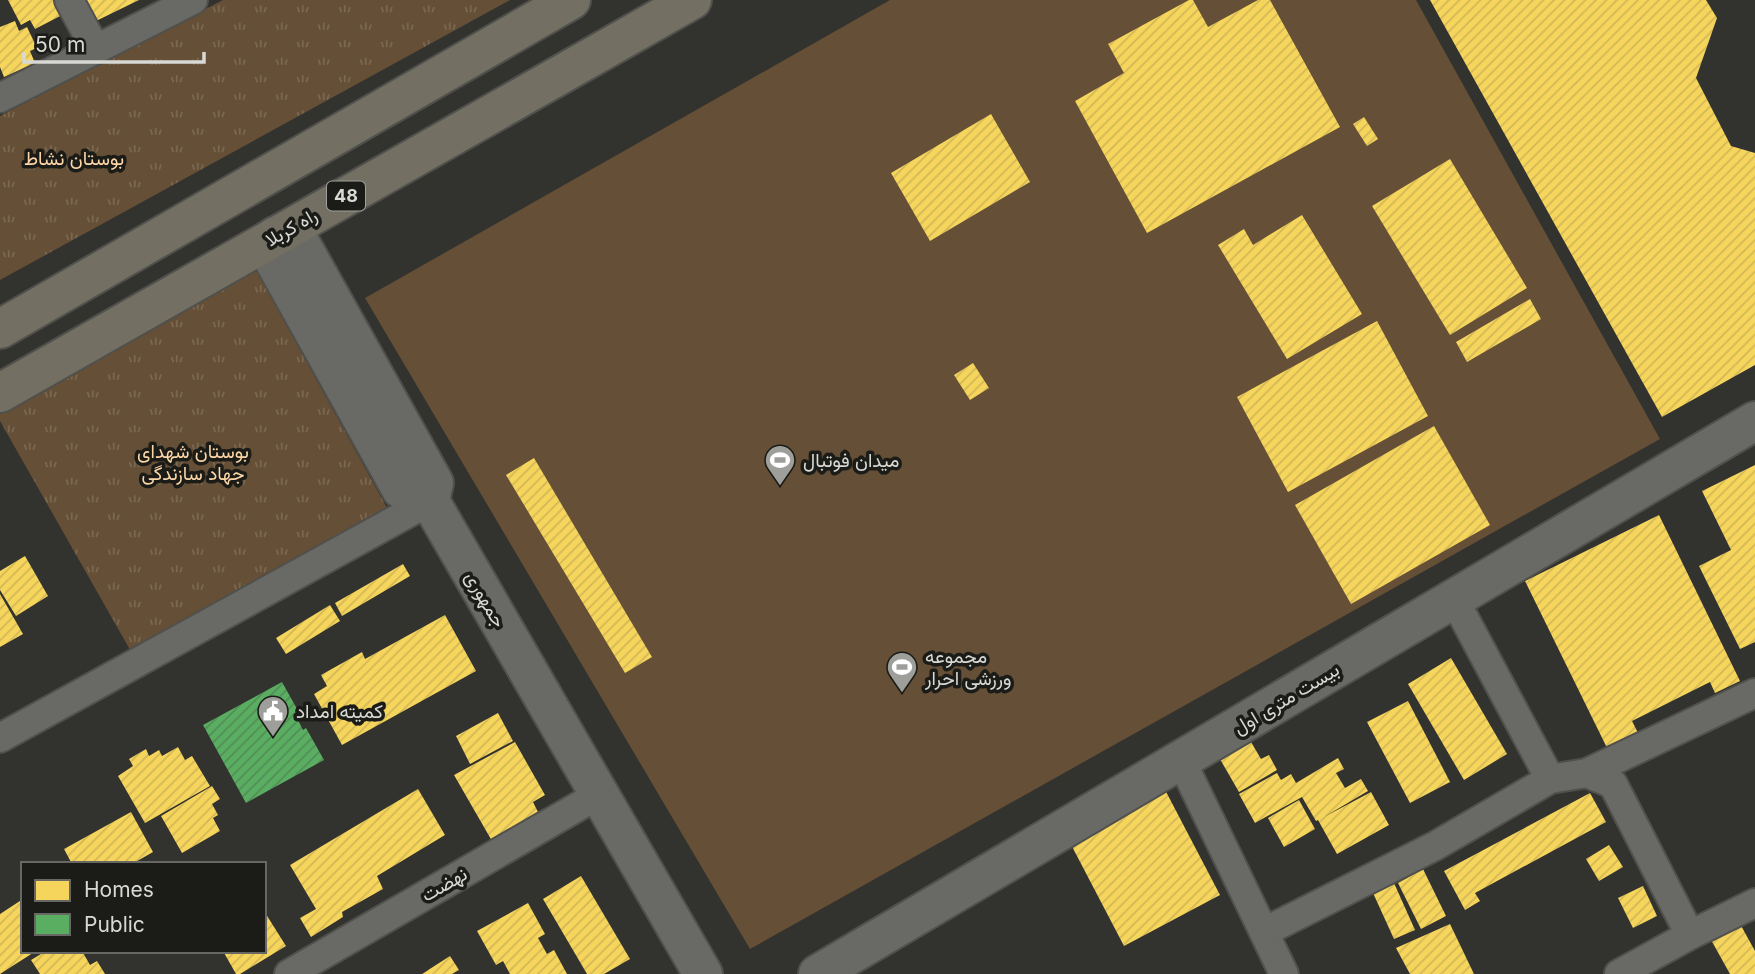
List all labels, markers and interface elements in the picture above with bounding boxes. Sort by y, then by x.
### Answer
scale bar [24,21,205,65]
text: 50 m [35,32,85,57]
park label: بوستان نشاط [24,147,124,170]
road number: 48 [327,182,365,210]
street label: راه کربلا [261,203,321,251]
park label: بوستان شهدای جهاد سازندگی [137,440,249,485]
sports icon: میدان فوتبال [763,443,797,487]
place label: میدان فوتبال [803,449,899,472]
street label: جمهوری [460,567,511,632]
place label: مجموعه ورزشی احرار [924,645,1011,690]
sports icon: مجموعه ورزشی احرار [885,650,919,694]
street label: بیست متری اول [1229,658,1343,739]
public building icon: کمیته امداد [256,694,290,738]
place label: کمیته امداد [296,700,383,723]
legend [21,862,266,953]
street label: نهضت [417,862,471,907]
text: Homes [84,877,154,902]
text: Public [84,912,145,937]

